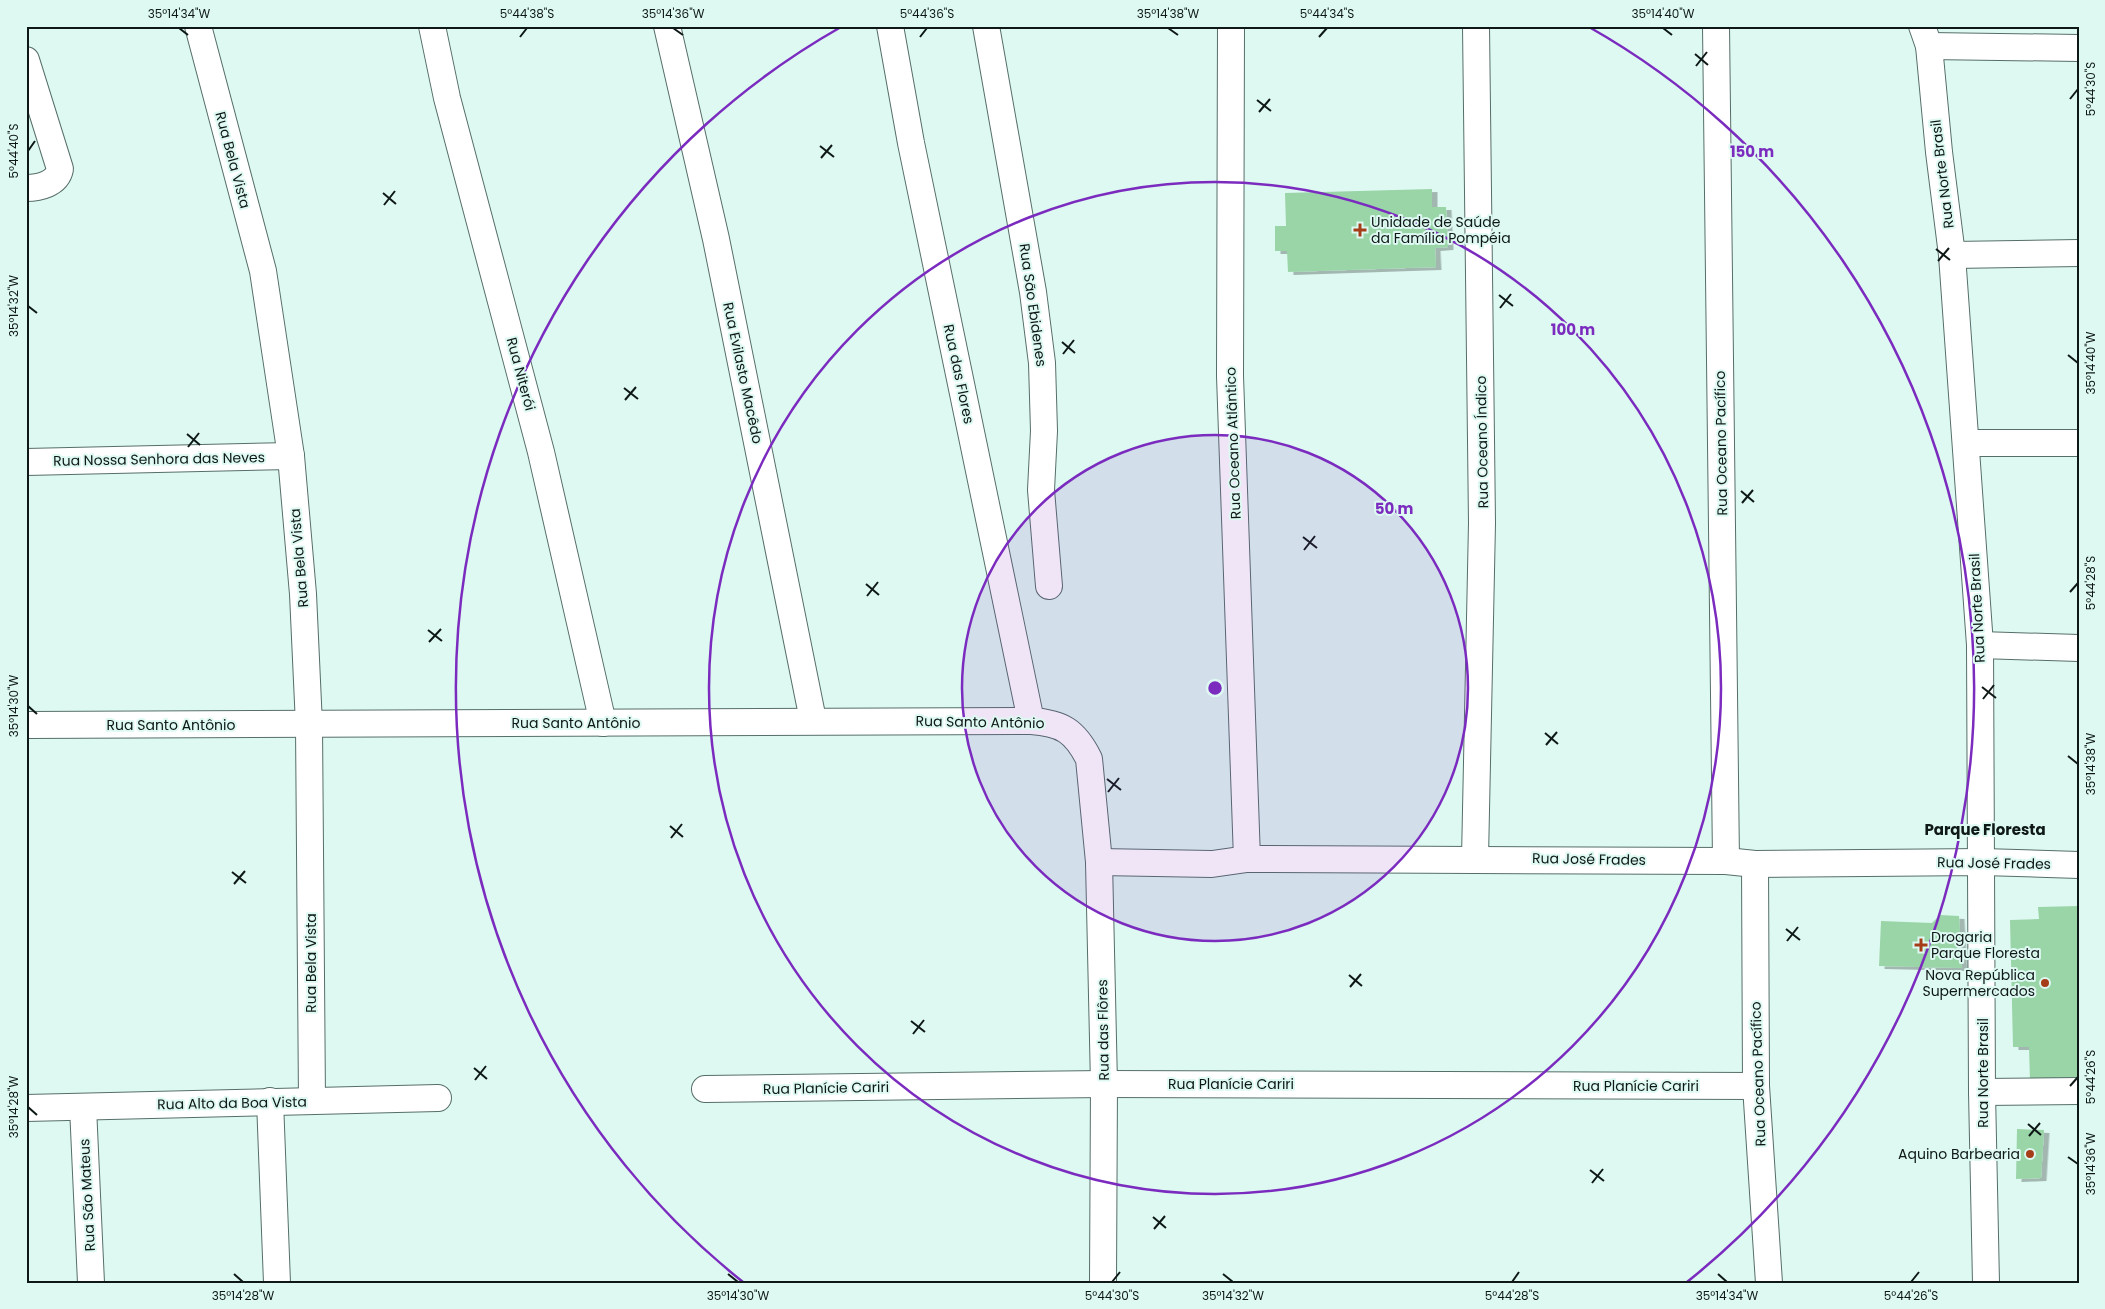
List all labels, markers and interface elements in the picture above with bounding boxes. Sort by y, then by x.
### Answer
text: 35°14'34"W [148,5,211,22]
text: 5°44'38"S [500,5,554,22]
text: 35°14'36"W [642,5,705,22]
text: 5°44'36"S [900,5,954,22]
text: 35°14'38"W [1137,5,1200,22]
text: 5°44'34"S [1300,5,1354,22]
text: 35°14'40"W [1631,5,1695,22]
text: 5°44'30"S [2082,62,2099,116]
street label: Rua Bela Vista [210,109,256,211]
street label: Rua Norte Brasil [1925,118,1959,230]
text: 5°44'40"S [5,123,22,179]
text: 150 m [1730,141,1774,162]
place label: Unidade de Saúde da Família Pompéia [1371,212,1511,248]
marker: Unidade de Saúde da Família Pompéia [1353,223,1367,237]
street label: Rua São Ebidenes [1014,242,1052,368]
text: 35°14'32"W [5,275,22,337]
street label: Rua Evilasto Macêdo [718,300,768,446]
text: 100 m [1551,319,1595,340]
street label: Rua das Flores [939,322,979,426]
text: 35°14'40"W [2082,331,2099,395]
street label: Rua Niterói [502,335,540,413]
street label: Rua Oceano Atlântico [1220,366,1246,519]
street label: Rua Oceano Pacífico [1710,370,1732,516]
street label: Rua Oceano Índico [1471,375,1493,509]
street label: Rua Nossa Senhora das Neves [53,447,265,471]
text: 50 m [1375,498,1413,519]
street label: Rua Bela Vista [285,508,313,608]
street label: Rua Norte Brasil [1964,553,1990,663]
text: 5°44'28"S [2082,556,2099,610]
text: 35°14'30"W [5,674,22,737]
centre of rings [1206,679,1224,697]
street label: Rua Santo Antônio [915,711,1045,733]
street label: Rua Santo Antônio [512,713,640,733]
street label: Rua Santo Antônio [107,715,235,735]
text: 35°14'38"W [2082,732,2099,795]
district label: Parque Floresta [1924,819,2046,840]
street label: Rua José Frades [1532,848,1646,870]
street label: Rua José Frades [1937,852,2051,874]
street label: Rua Bela Vista [301,913,321,1013]
place label: Drogaria Parque Floresta [1931,927,2040,963]
marker: Drogaria Parque Floresta [1915,939,1927,951]
place label: Nova República Supermercados [1922,965,2035,1001]
marker: Nova República Supermercados [2039,977,2051,989]
street label: Rua das Flôres [1092,979,1114,1081]
street label: Rua Oceano Pacífico [1745,1001,1771,1147]
street label: Rua Norte Brasil [1973,1018,1993,1128]
text: 5°44'26"S [2082,1050,2099,1104]
street label: Rua Planície Cariri [1168,1074,1294,1094]
text: 35°14'28"W [5,1075,22,1138]
street label: Rua Planície Cariri [1573,1076,1699,1096]
street label: Rua Planície Cariri [763,1077,889,1099]
street label: Rua Alto da Boa Vista [157,1092,307,1114]
text: 35°14'36"W [2082,1132,2099,1195]
street label: Rua São Mateus [74,1138,100,1252]
place label: Aquino Barbearia [1898,1144,2020,1164]
marker: Aquino Barbearia [2024,1148,2036,1160]
text: 35°14'28"W [212,1287,275,1304]
text: 35°14'30"W [707,1287,770,1304]
text: 5°44'30"S [1085,1287,1139,1304]
text: 35°14'32"W [1202,1287,1264,1304]
text: 5°44'28"S [1485,1287,1539,1304]
text: 35°14'34"W [1696,1287,1759,1304]
text: 5°44'26"S [1884,1287,1938,1304]

